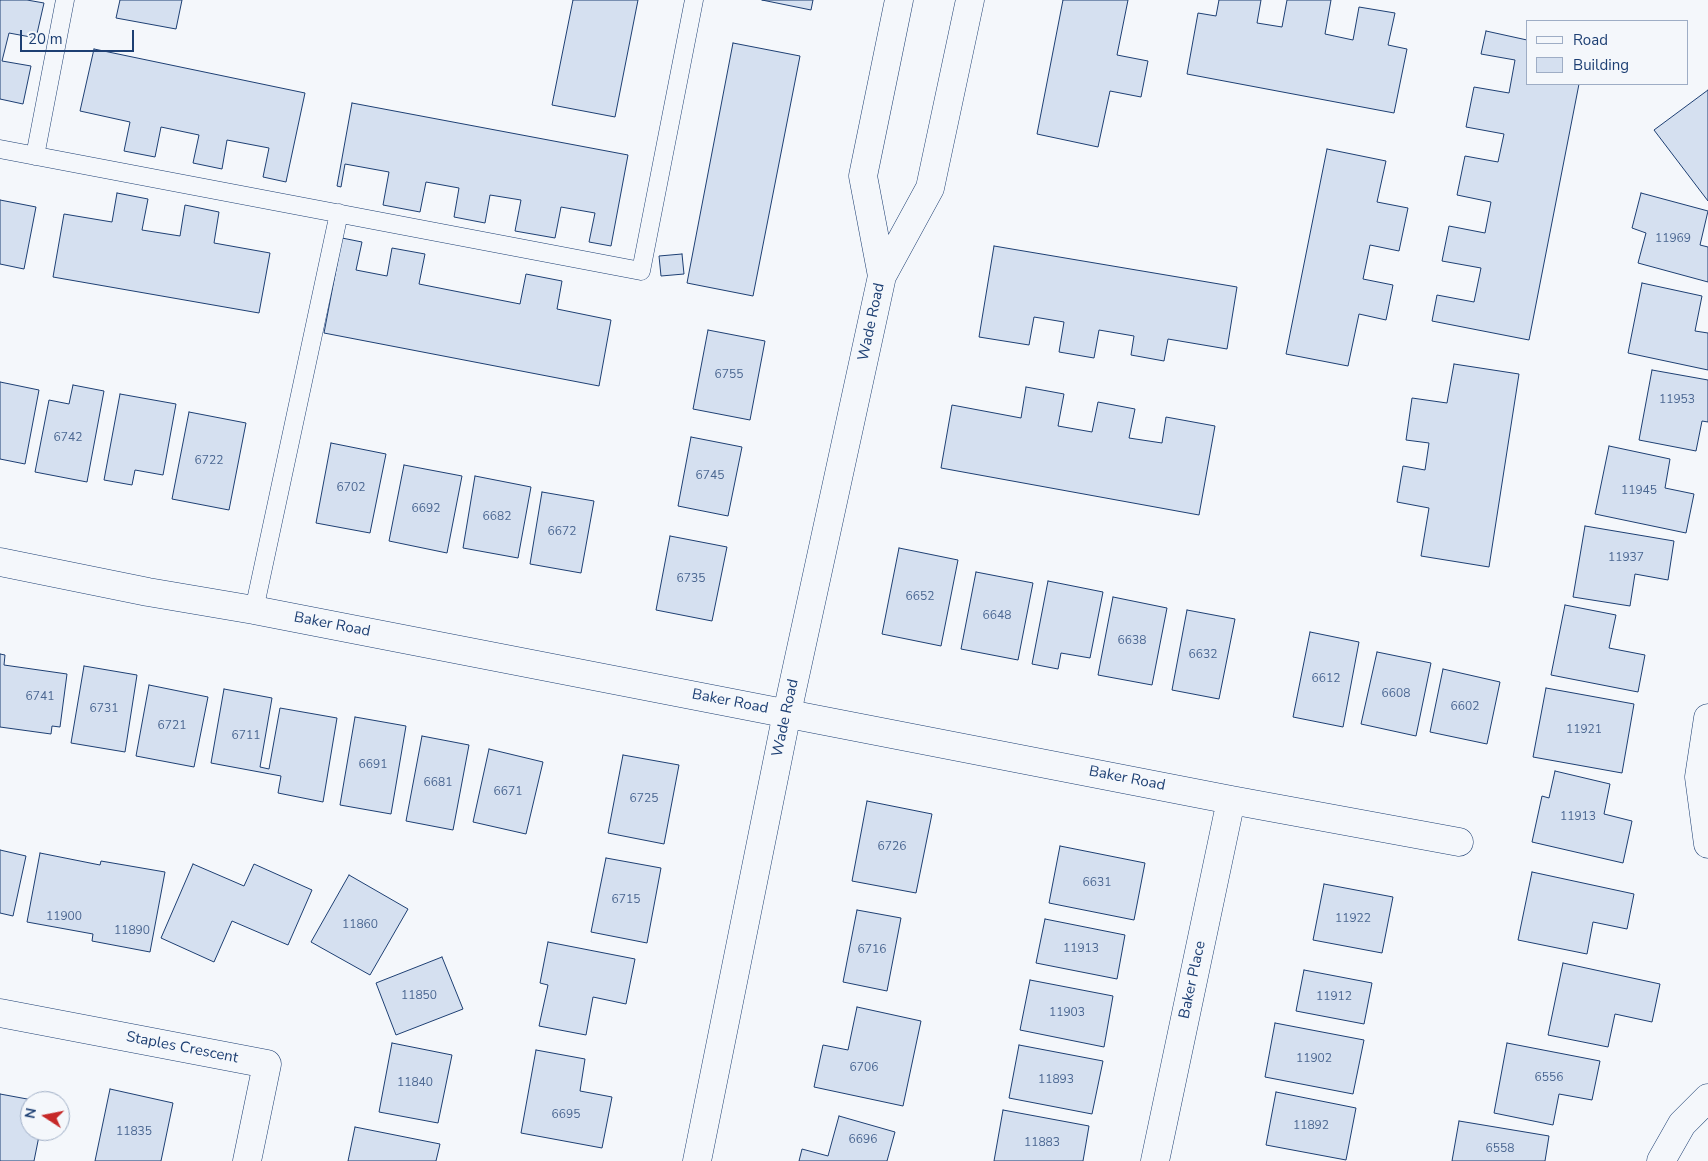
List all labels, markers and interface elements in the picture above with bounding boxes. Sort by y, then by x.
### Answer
scale bar [22,20,136,52]
legend [1526,20,1688,85]
text: 20 m [28,29,63,49]
text: Road [1573,30,1608,50]
text: Building [1573,55,1629,75]
house number: 11969 [1655,232,1691,246]
street label: Wade Road [855,281,889,363]
house number: 6755 [715,368,743,382]
house number: 11953 [1659,393,1695,407]
house number: 6742 [54,431,82,445]
house number: 6722 [195,454,223,468]
house number: 6745 [696,469,724,483]
house number: 6702 [337,481,365,495]
house number: 11945 [1621,484,1657,498]
house number: 6692 [412,502,440,516]
house number: 6682 [483,510,511,524]
house number: 6672 [548,525,576,539]
house number: 11937 [1608,551,1644,565]
house number: 6735 [677,572,705,586]
house number: 6652 [906,590,934,604]
street label: Baker Road [292,609,372,641]
house number: 6648 [983,609,1011,623]
house number: 6638 [1118,634,1146,648]
house number: 6632 [1189,648,1217,662]
house number: 6612 [1312,672,1340,686]
street label: Wade Road [769,677,803,759]
street label: Baker Road [690,686,770,718]
house number: 6608 [1382,687,1410,701]
house number: 6741 [26,690,54,704]
house number: 6602 [1451,700,1479,714]
house number: 6731 [90,702,118,716]
house number: 6721 [158,719,186,733]
house number: 11921 [1566,723,1602,737]
house number: 6711 [232,729,260,743]
house number: 6691 [359,758,387,772]
street label: Baker Road [1087,763,1167,795]
house number: 6681 [424,776,452,790]
house number: 6671 [494,785,522,799]
house number: 6725 [630,792,658,806]
house number: 11913 [1560,810,1596,824]
house number: 6726 [878,840,906,854]
house number: 6631 [1083,876,1111,890]
house number: 6715 [612,893,640,907]
house number: 11900 [46,910,82,924]
house number: 11922 [1335,912,1371,926]
house number: 11860 [342,918,378,932]
house number: 11890 [114,924,150,938]
street label: Baker Place [1176,939,1210,1021]
house number: 11913 [1063,942,1099,956]
house number: 6716 [858,943,886,957]
house number: 11850 [401,989,437,1003]
house number: 11912 [1316,990,1352,1004]
house number: 11903 [1049,1006,1085,1020]
street label: Staples Crescent [124,1028,240,1068]
house number: 11902 [1296,1052,1332,1066]
house number: 6706 [850,1061,878,1075]
house number: 6556 [1535,1071,1563,1085]
house number: 11893 [1038,1073,1074,1087]
house number: 11840 [397,1076,433,1090]
north arrow [20,1091,70,1141]
text: N [20,1106,41,1120]
house number: 6695 [552,1108,580,1122]
house number: 11892 [1293,1119,1329,1133]
house number: 11835 [116,1125,152,1139]
house number: 6696 [849,1133,877,1147]
house number: 11883 [1024,1136,1060,1150]
house number: 6558 [1486,1142,1514,1156]

